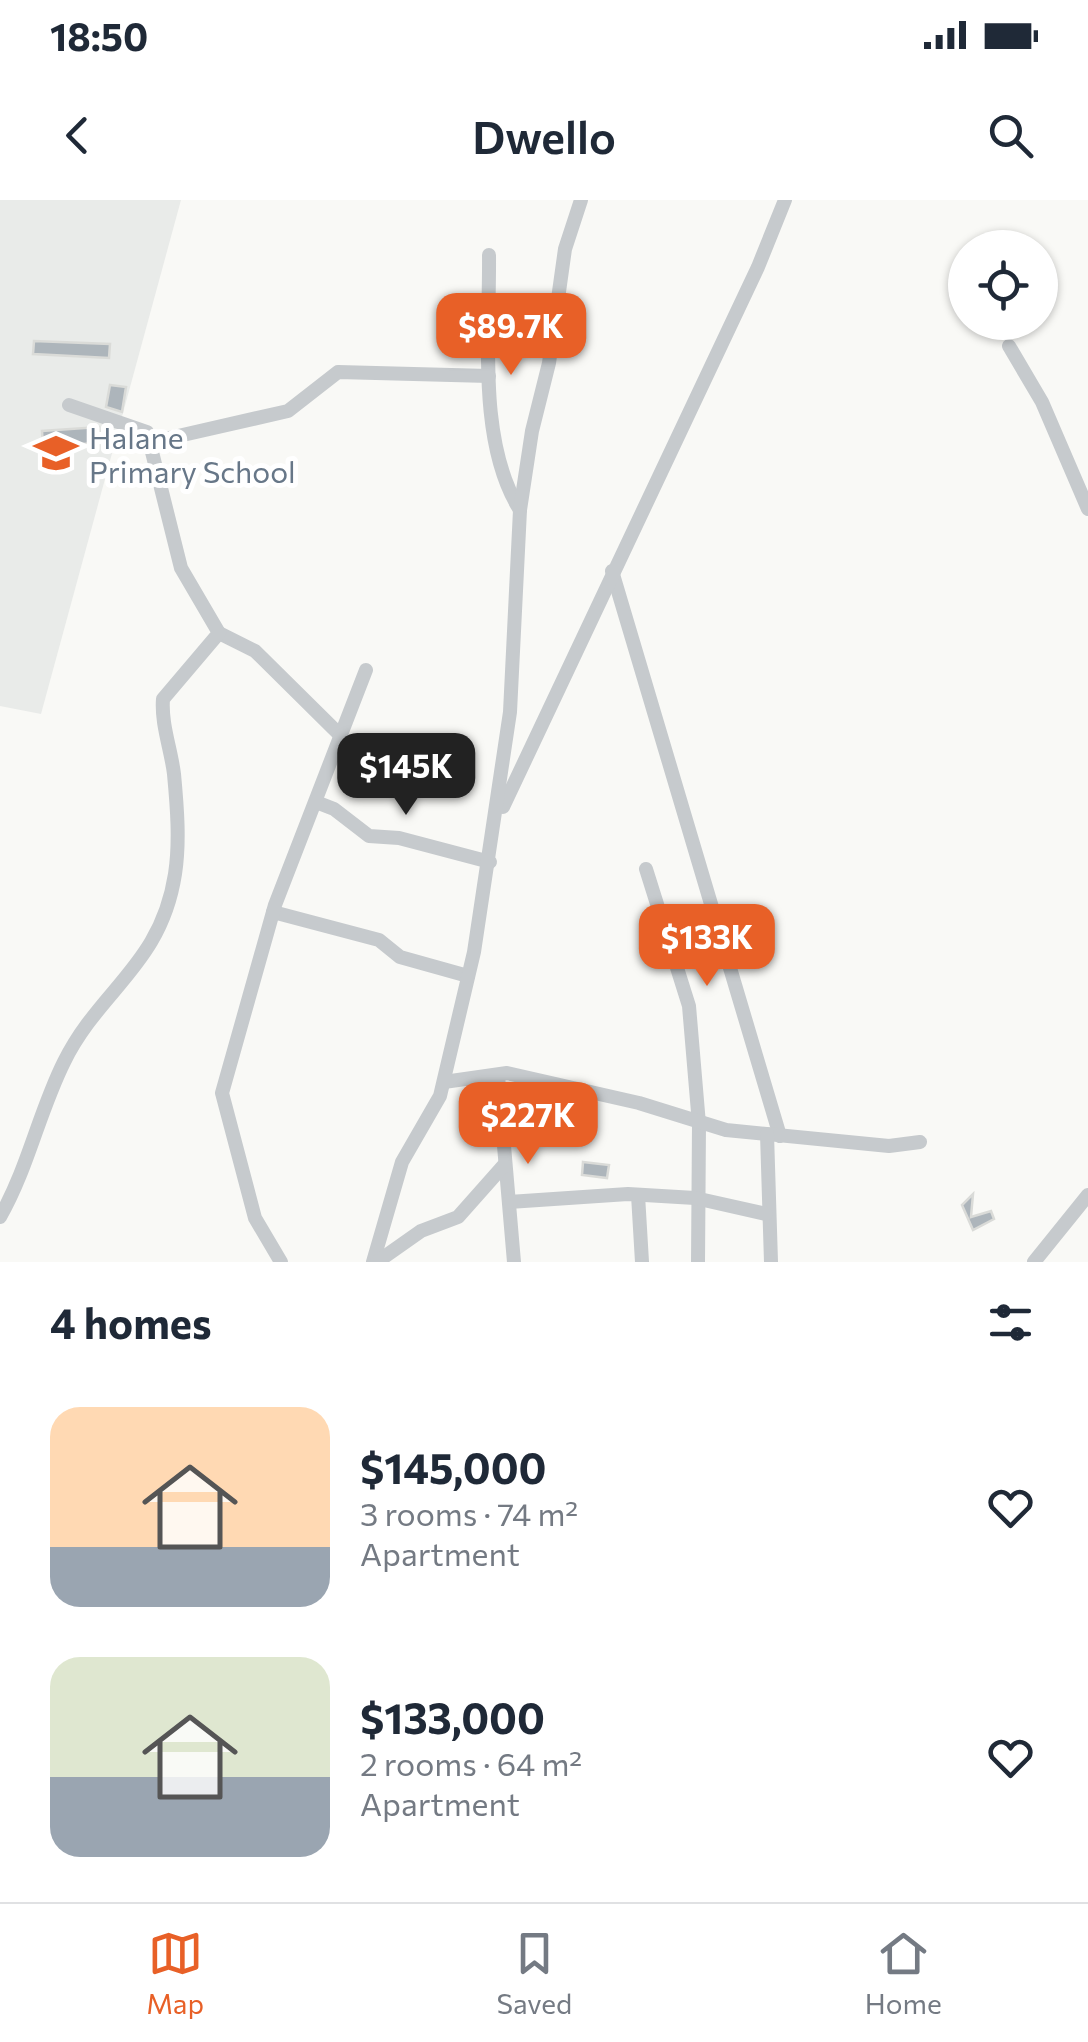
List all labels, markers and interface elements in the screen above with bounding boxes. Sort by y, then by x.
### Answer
text: 18:50 [50,12,148,59]
icon: back [50,108,105,163]
text: Dwello [472,108,616,163]
icon: search [983,108,1038,163]
map controls [948,230,1058,340]
button: locate [948,230,1058,340]
pin: $89.7K [430,293,592,378]
text: $89.7K [458,305,564,345]
place label: Halane Primary School [89,418,296,489]
school or university icon: Halane Primary School [32,429,80,477]
pin: $145K [336,733,476,818]
text: $145K [359,745,453,785]
pin: $133K [637,904,777,989]
text: $133K [661,916,753,956]
pin: $227K [458,1082,598,1167]
text: $227K [481,1094,575,1134]
icon: filters [983,1295,1038,1350]
text: 4 homes [50,1296,212,1348]
text: $145,000 [360,1441,546,1493]
icon: home [130,1447,250,1567]
icon: heart [983,1480,1038,1535]
text: 3 rooms · 74 m² [360,1493,578,1533]
text: Apartment [360,1533,520,1573]
text: $133,000 [360,1691,545,1743]
icon: home [130,1697,250,1817]
icon: heart [983,1730,1038,1785]
text: 2 rooms · 64 m² [360,1743,582,1783]
text: Apartment [360,1783,520,1823]
tab: Map [146,1926,204,2020]
tab: Saved [497,1926,572,2020]
tab: Home [865,1926,942,2020]

